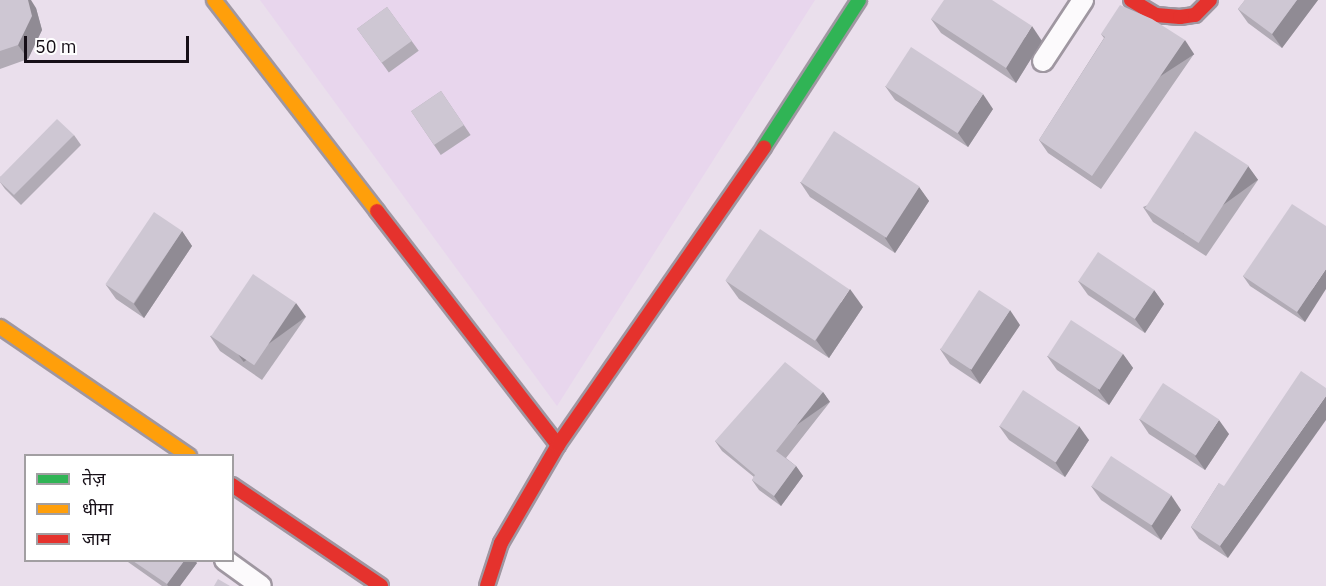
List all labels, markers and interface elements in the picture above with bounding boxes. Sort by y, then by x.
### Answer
scale bar [27,24,192,62]
text: 50 m [35,35,77,58]
legend [24,454,234,562]
text: तेज़ [82,467,106,490]
text: धीमा [82,497,113,520]
text: जाम [82,527,111,550]

